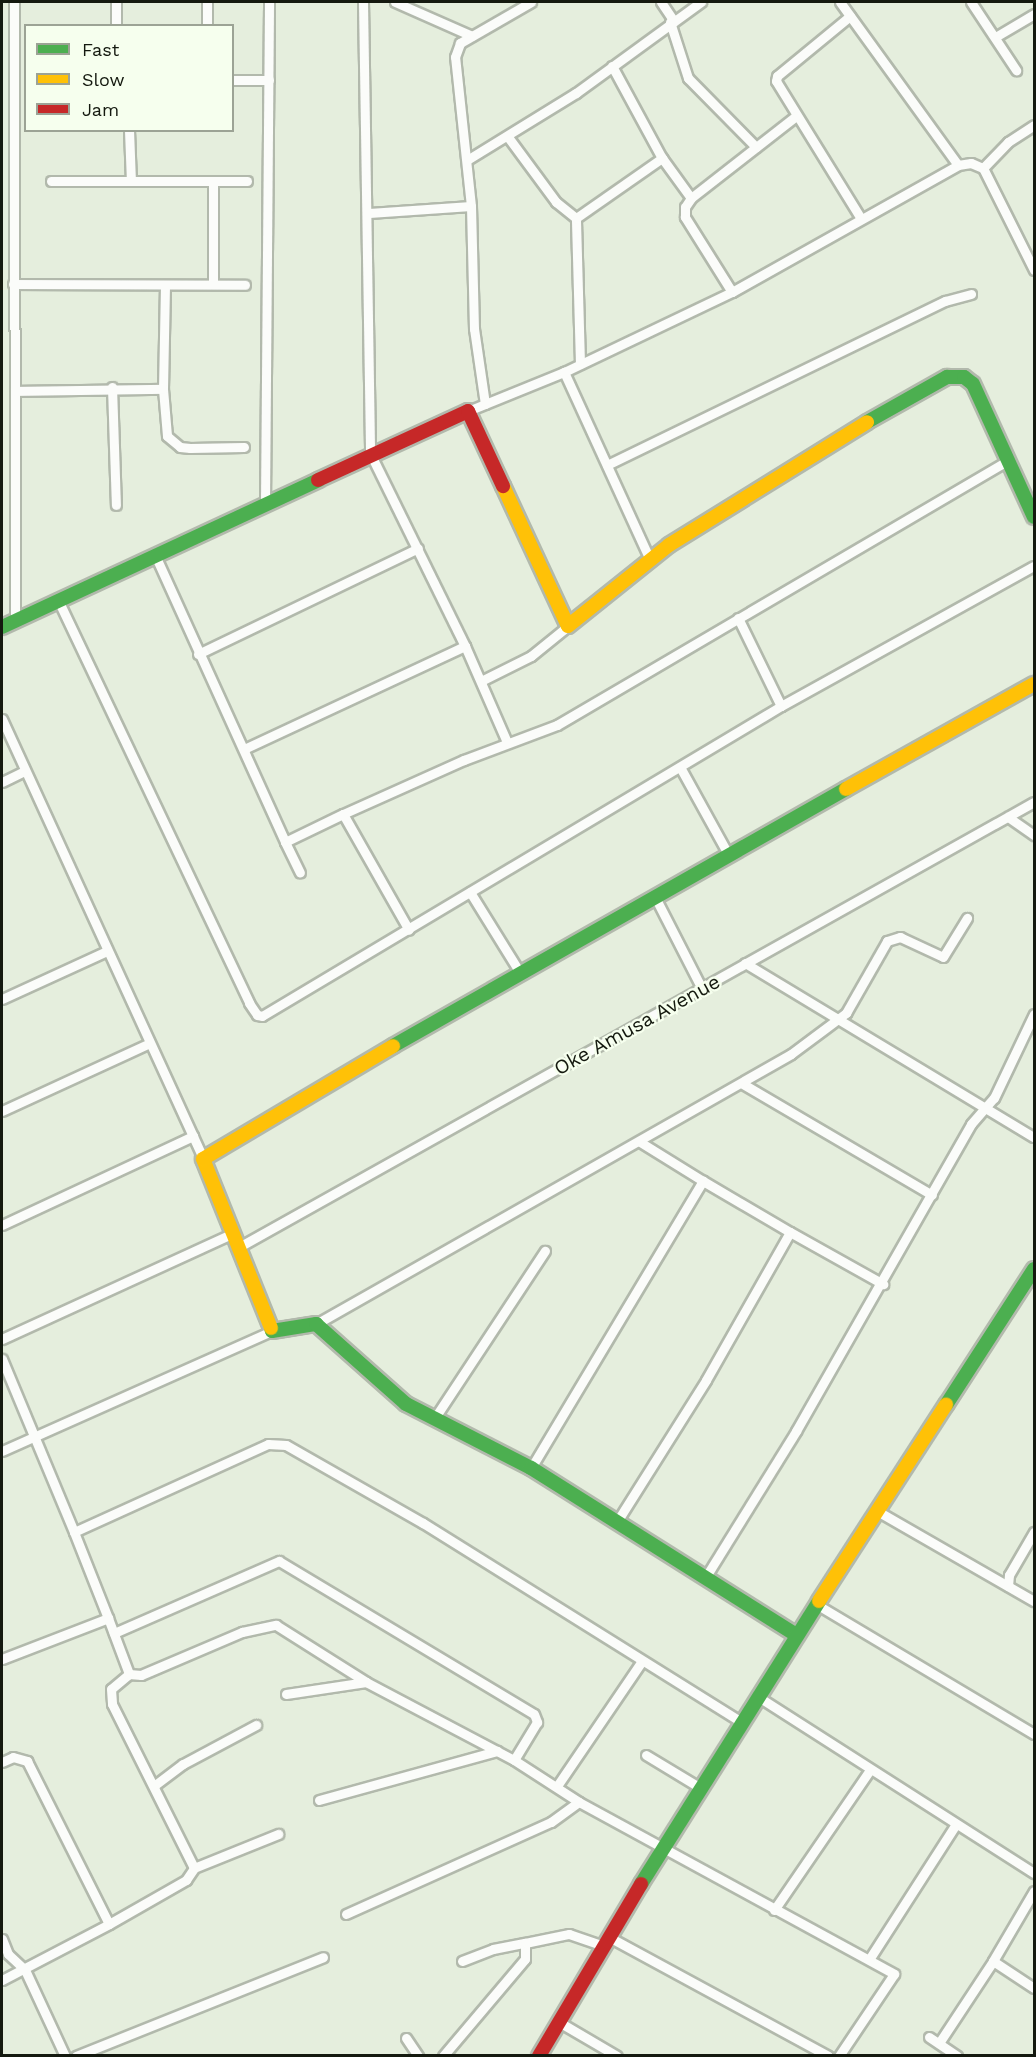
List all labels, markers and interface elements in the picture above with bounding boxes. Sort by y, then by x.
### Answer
legend [24,24,234,132]
text: Fast [82,39,119,60]
text: Slow [82,69,125,90]
text: Jam [82,99,119,120]
street label: Oke Amusa Avenue [549,969,725,1081]

